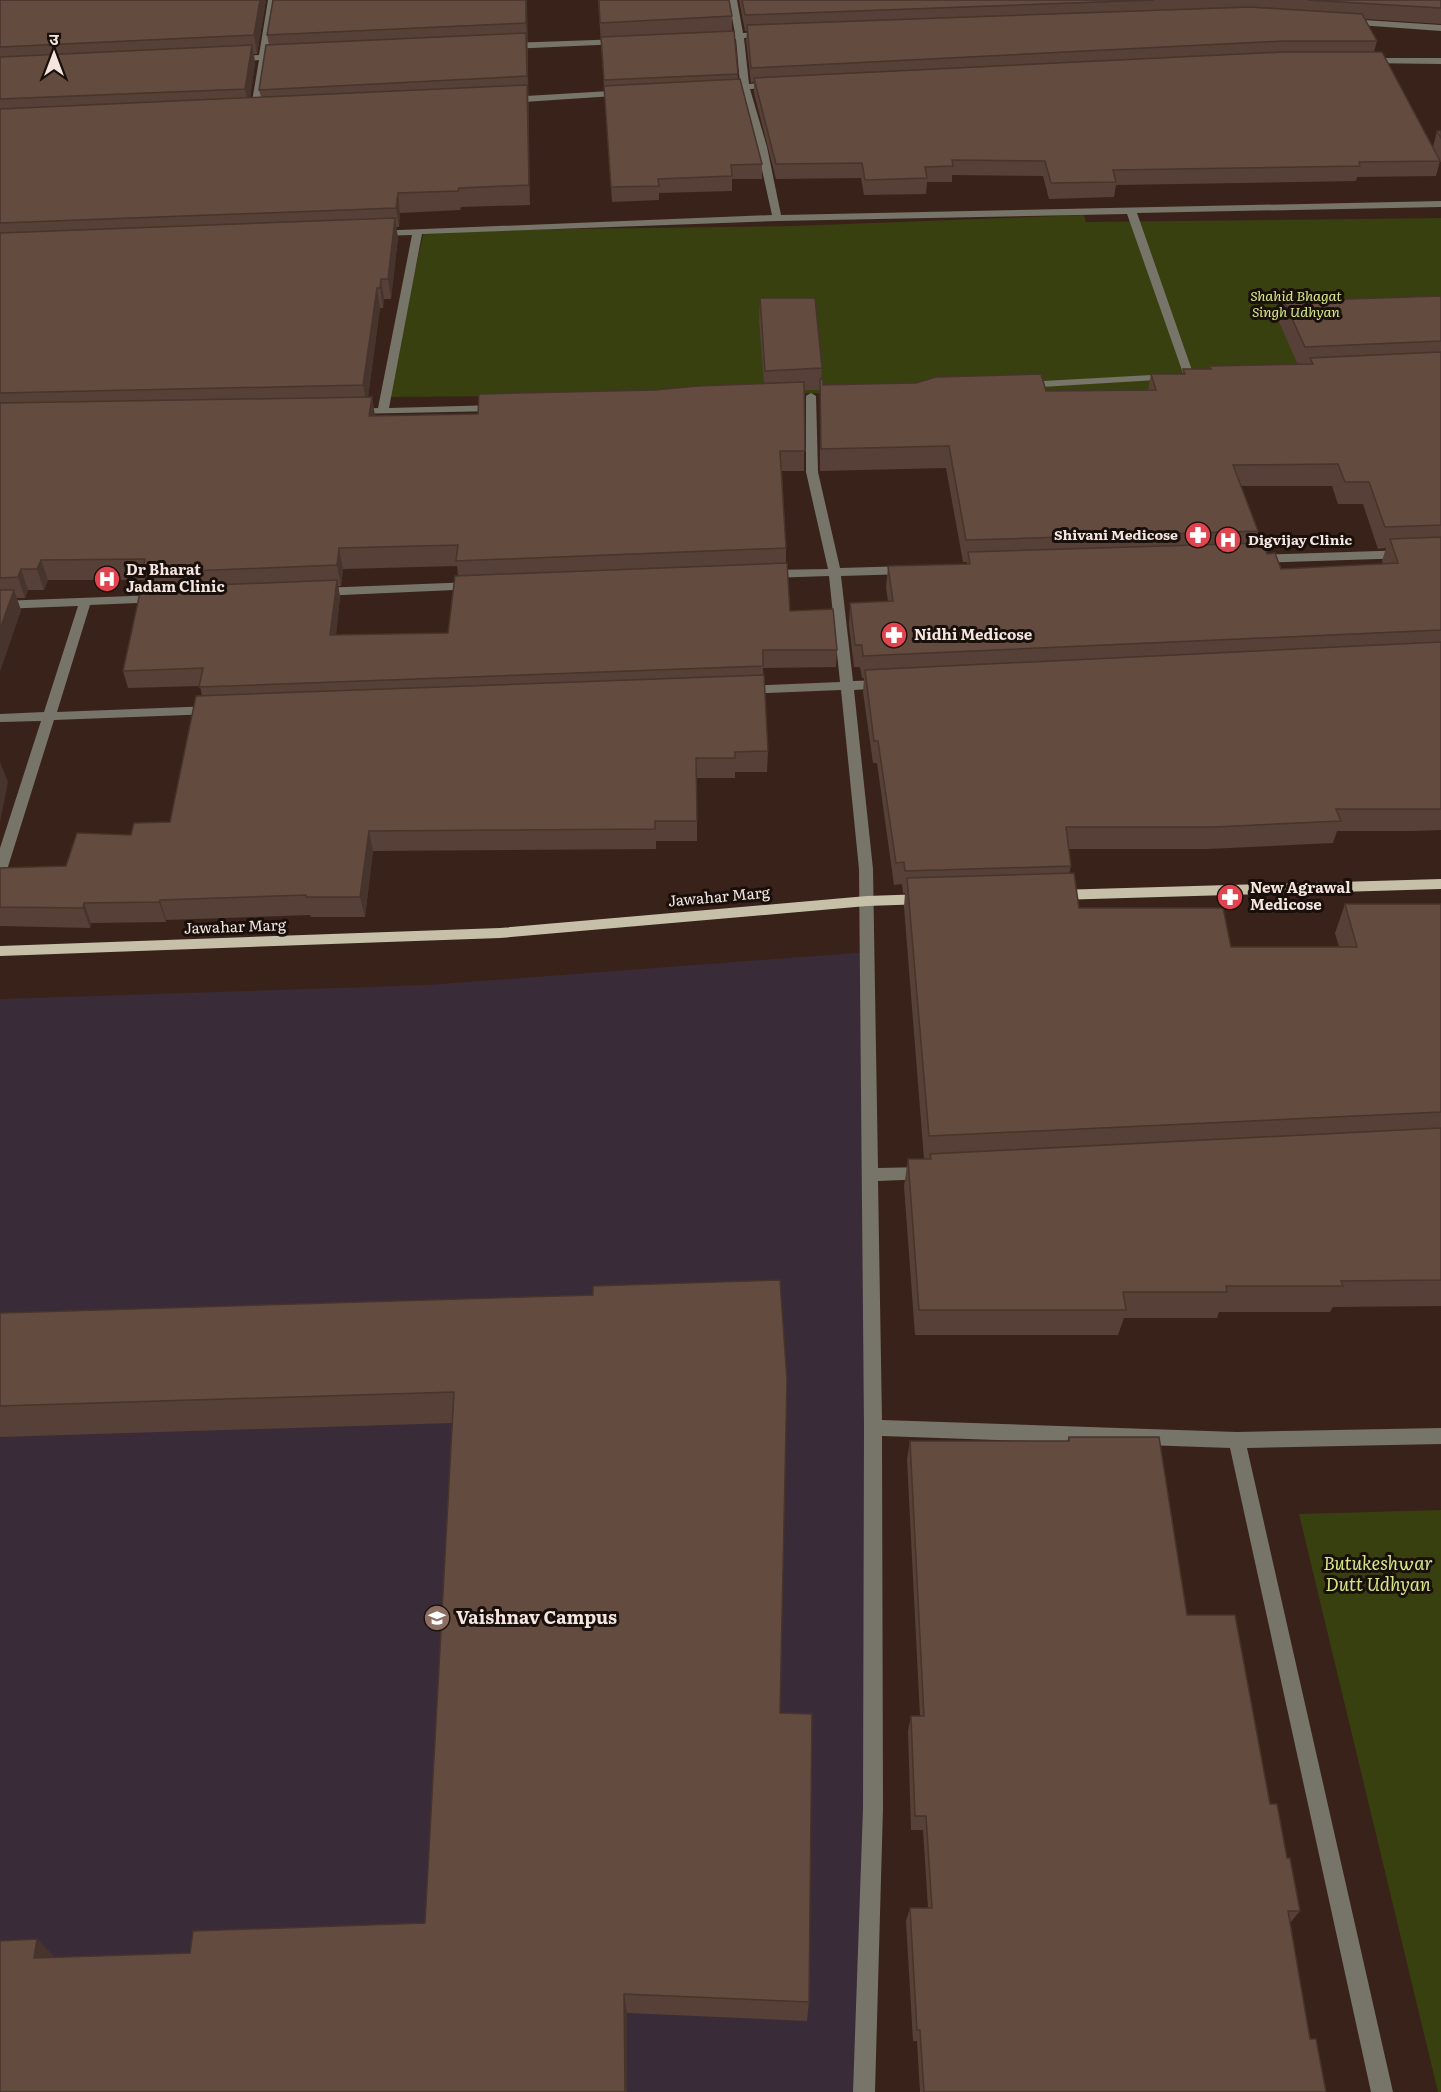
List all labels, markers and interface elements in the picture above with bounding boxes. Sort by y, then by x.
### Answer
north arrow [24,24,84,84]
text: उ [49,26,59,50]
park label: Shahid Bhagat Singh Udhyan [1250,285,1342,321]
pharmacy icon: Shivani Medicose [1183,520,1213,550]
place label: Shivani Medicose [1054,524,1178,544]
hospital icon: Digvijay Clinic [1213,525,1243,555]
place label: Digvijay Clinic [1248,529,1352,549]
place label: Dr Bharat Jadam Clinic [126,557,225,597]
hospital icon: Dr Bharat Jadam Clinic [92,564,122,594]
pharmacy icon: Nidhi Medicose [879,620,909,650]
place label: Nidhi Medicose [914,622,1033,645]
place label: New Agrawal Medicose [1250,875,1351,915]
street label: Jawahar Marg [667,880,771,911]
pharmacy icon: New Agrawal Medicose [1215,882,1245,912]
street label: Jawahar Marg [183,912,287,939]
park label: Butukeshwar Dutt Udhyan [1323,1549,1433,1597]
school or university icon: Vaishnav Campus [422,1603,452,1633]
place label: Vaishnav Campus [456,1603,617,1630]

